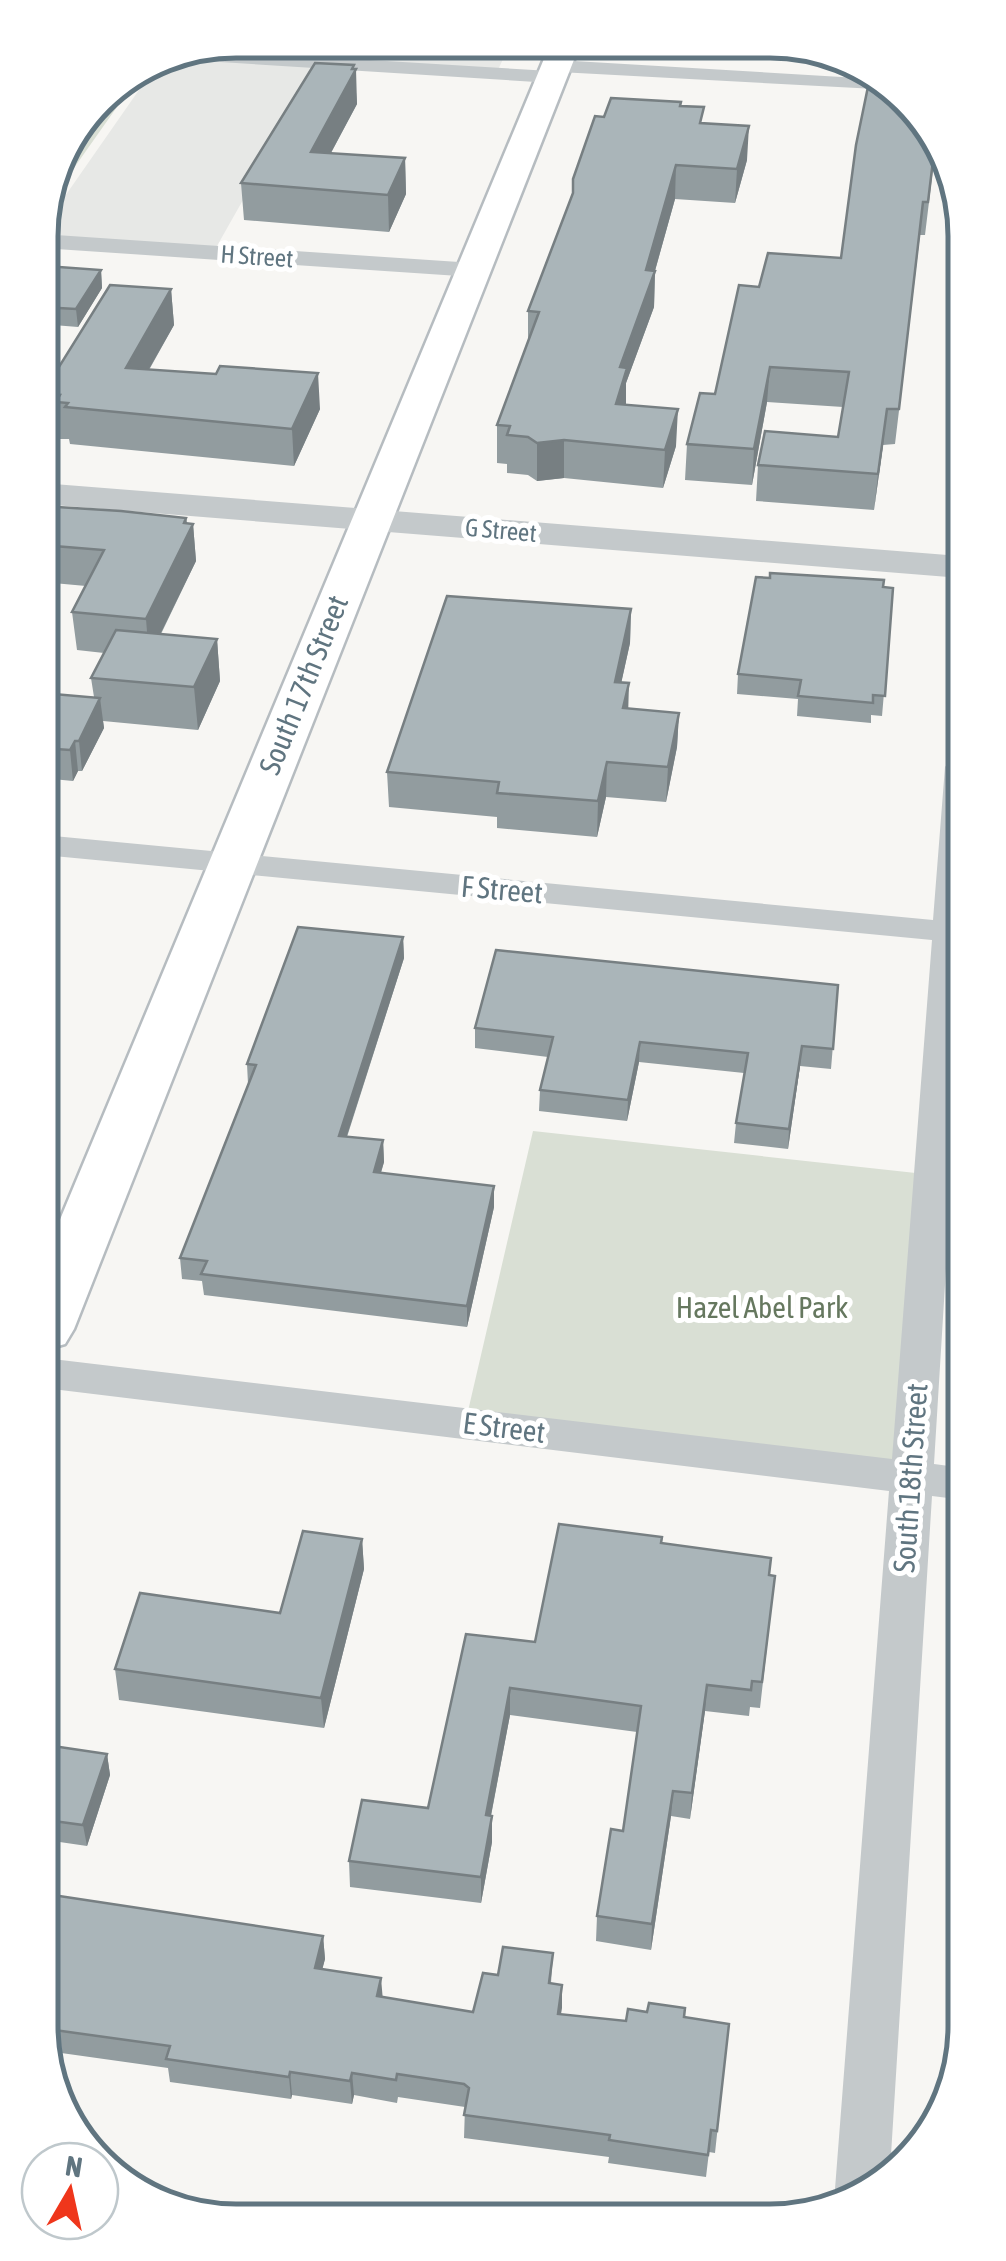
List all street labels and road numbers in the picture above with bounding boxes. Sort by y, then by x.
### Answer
street label: H Street [220,239,294,273]
street label: G Street [464,513,538,547]
street label: South 17th Street [252,590,354,779]
street label: F Street [460,868,544,910]
street label: South 18th Street [886,1382,934,1574]
street label: E Street [461,1405,547,1449]

